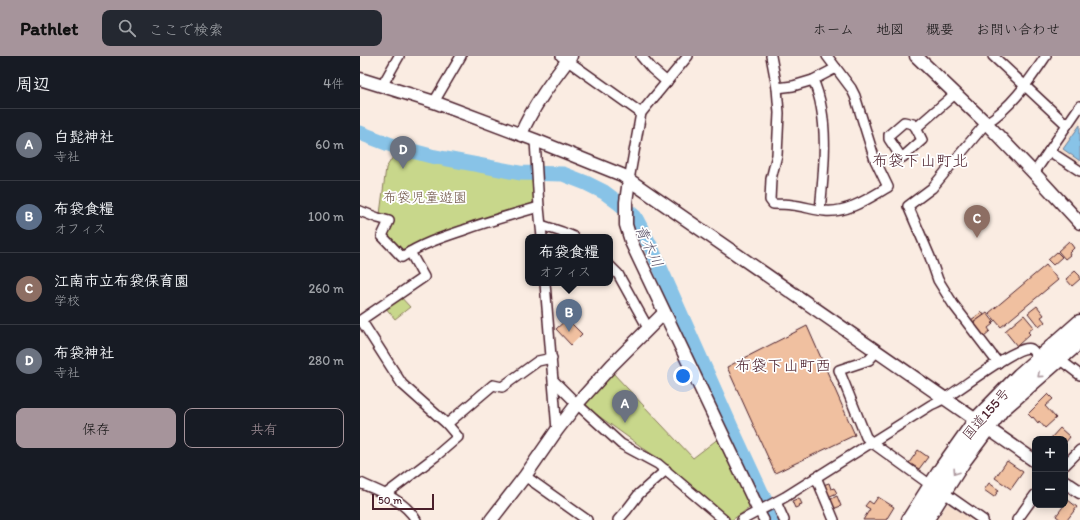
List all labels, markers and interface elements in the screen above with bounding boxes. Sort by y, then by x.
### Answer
search box [102,10,382,46]
text: Pathlet [20,17,78,40]
icon: search [116,17,138,39]
text: ここで検索 [148,21,223,39]
text: ホーム [813,21,854,38]
text: 地図 [876,21,904,38]
text: 概要 [926,21,954,38]
text: お問い合わせ [976,21,1060,38]
text: 周辺 [16,74,50,94]
text: 4件 [323,76,344,91]
text: 白髭神社 [54,128,114,146]
pin: D [390,136,416,169]
text: A [25,137,33,152]
text: 60 m [315,137,344,152]
text: 寺社 [54,149,80,164]
district label: 布袋下山町北 [872,151,968,170]
park label: 布袋児童遊園 [383,189,467,206]
text: 布袋食糧 [54,200,114,218]
pin: C [964,205,990,238]
text: B [25,209,33,224]
text: 100 m [308,209,344,224]
text: オフィス [54,221,106,236]
water label: 青木川 [631,222,667,270]
popup [525,234,613,286]
text: 布袋食糧 [539,243,599,261]
text: オフィス [539,264,591,279]
text: 江南市立布袋保育園 [54,272,189,290]
text: C [25,281,33,296]
text: 260 m [308,281,344,296]
text: 学校 [54,293,80,308]
pin: B [556,299,582,332]
text: 布袋神社 [54,344,114,362]
text: D [25,353,33,368]
text: 280 m [308,353,344,368]
district label: 布袋下山町西 [735,356,831,375]
text: 寺社 [54,365,80,380]
your location [673,366,693,386]
one-way arrow [1037,370,1045,377]
street label: 国道155号 [959,385,1013,443]
pin: A [612,390,638,423]
button: 保存 [16,408,176,448]
button: 共有 [184,408,344,448]
map controls [1032,436,1068,508]
button: + [1032,436,1068,472]
one-way arrow [953,468,960,475]
button: − [1032,472,1068,508]
scale bar [372,492,434,511]
text: 50 m [378,494,402,507]

